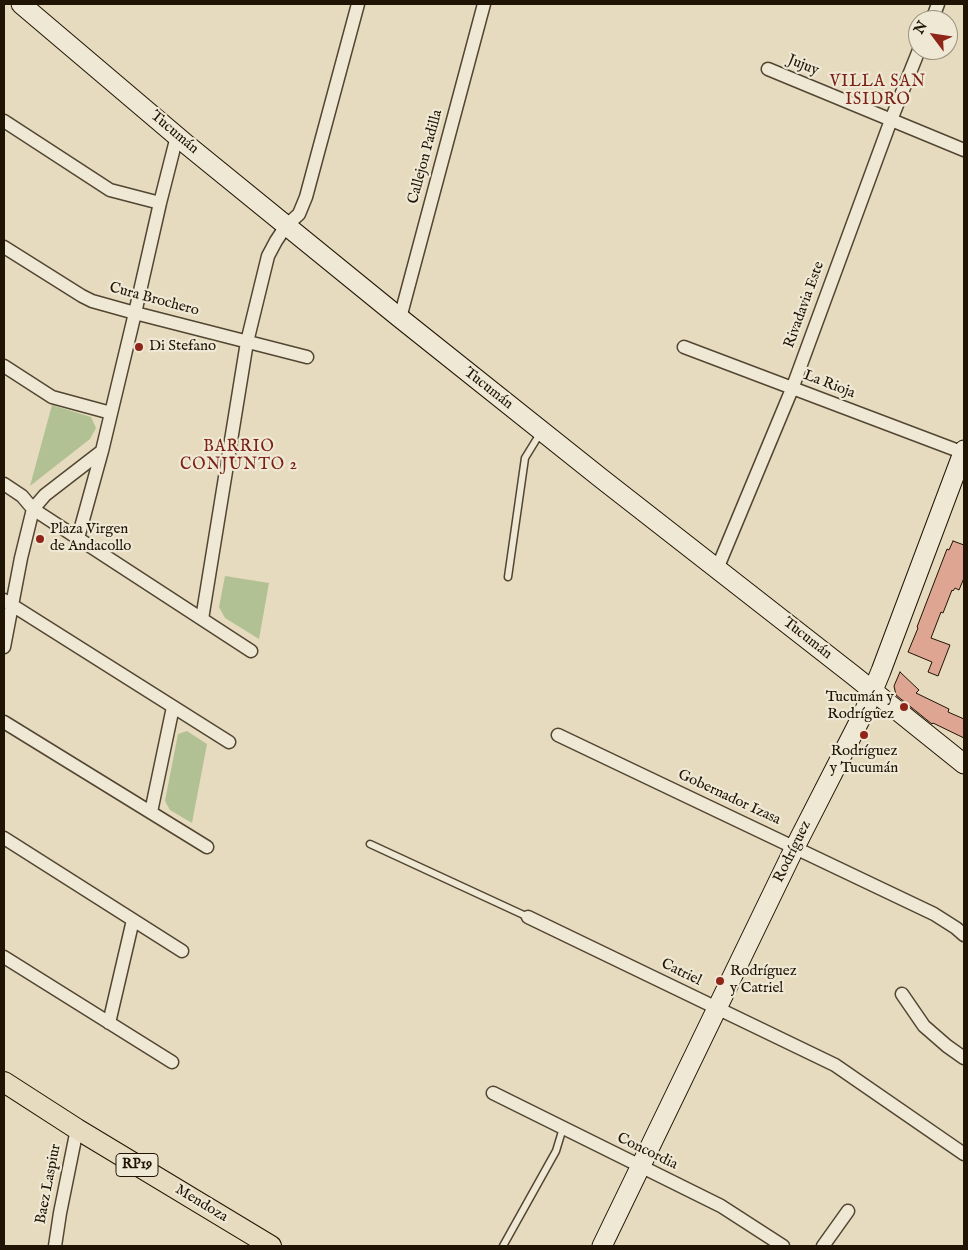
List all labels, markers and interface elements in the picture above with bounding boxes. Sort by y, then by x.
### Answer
north arrow [908,10,958,60]
text: N [910,18,932,38]
street label: Jujuy [785,52,821,80]
district label: VILLA SAN ISIDRO [829,73,927,111]
street label: Tucumán [146,108,202,158]
street label: Callejon Padilla [405,108,447,206]
street label: Rivadavia Este [781,259,829,351]
street label: Cura Brochero [107,279,201,321]
place label: Di Stefano [149,338,216,356]
marker: Di Stefano [133,341,145,353]
street label: Tucumán [460,364,516,414]
street label: La Rioja [801,367,857,403]
district label: BARRIO CONJUNTO 2 [179,438,299,476]
place label: Plaza Virgen de Andacollo [50,521,131,556]
marker: Plaza Virgen de Andacollo [34,533,46,545]
street label: Tucumán [779,614,835,664]
place label: Tucumán y Rodríguez [826,689,894,724]
marker: Tucumán y Rodríguez [898,701,910,713]
marker: Rodríguez y Tucumán [858,729,870,741]
place label: Rodríguez y Tucumán [830,743,898,778]
street label: Gobernador Izasa [675,766,783,830]
street label: Rodríguez [770,818,816,886]
street label: Catriel [658,956,704,990]
place label: Rodríguez y Catriel [730,963,797,998]
marker: Rodríguez y Catriel [714,975,726,987]
street label: Concordia [614,1130,680,1174]
street label: Baez Laspiur [32,1142,66,1226]
road number: RP19 [116,1154,158,1176]
street label: Mendoza [171,1181,231,1227]

